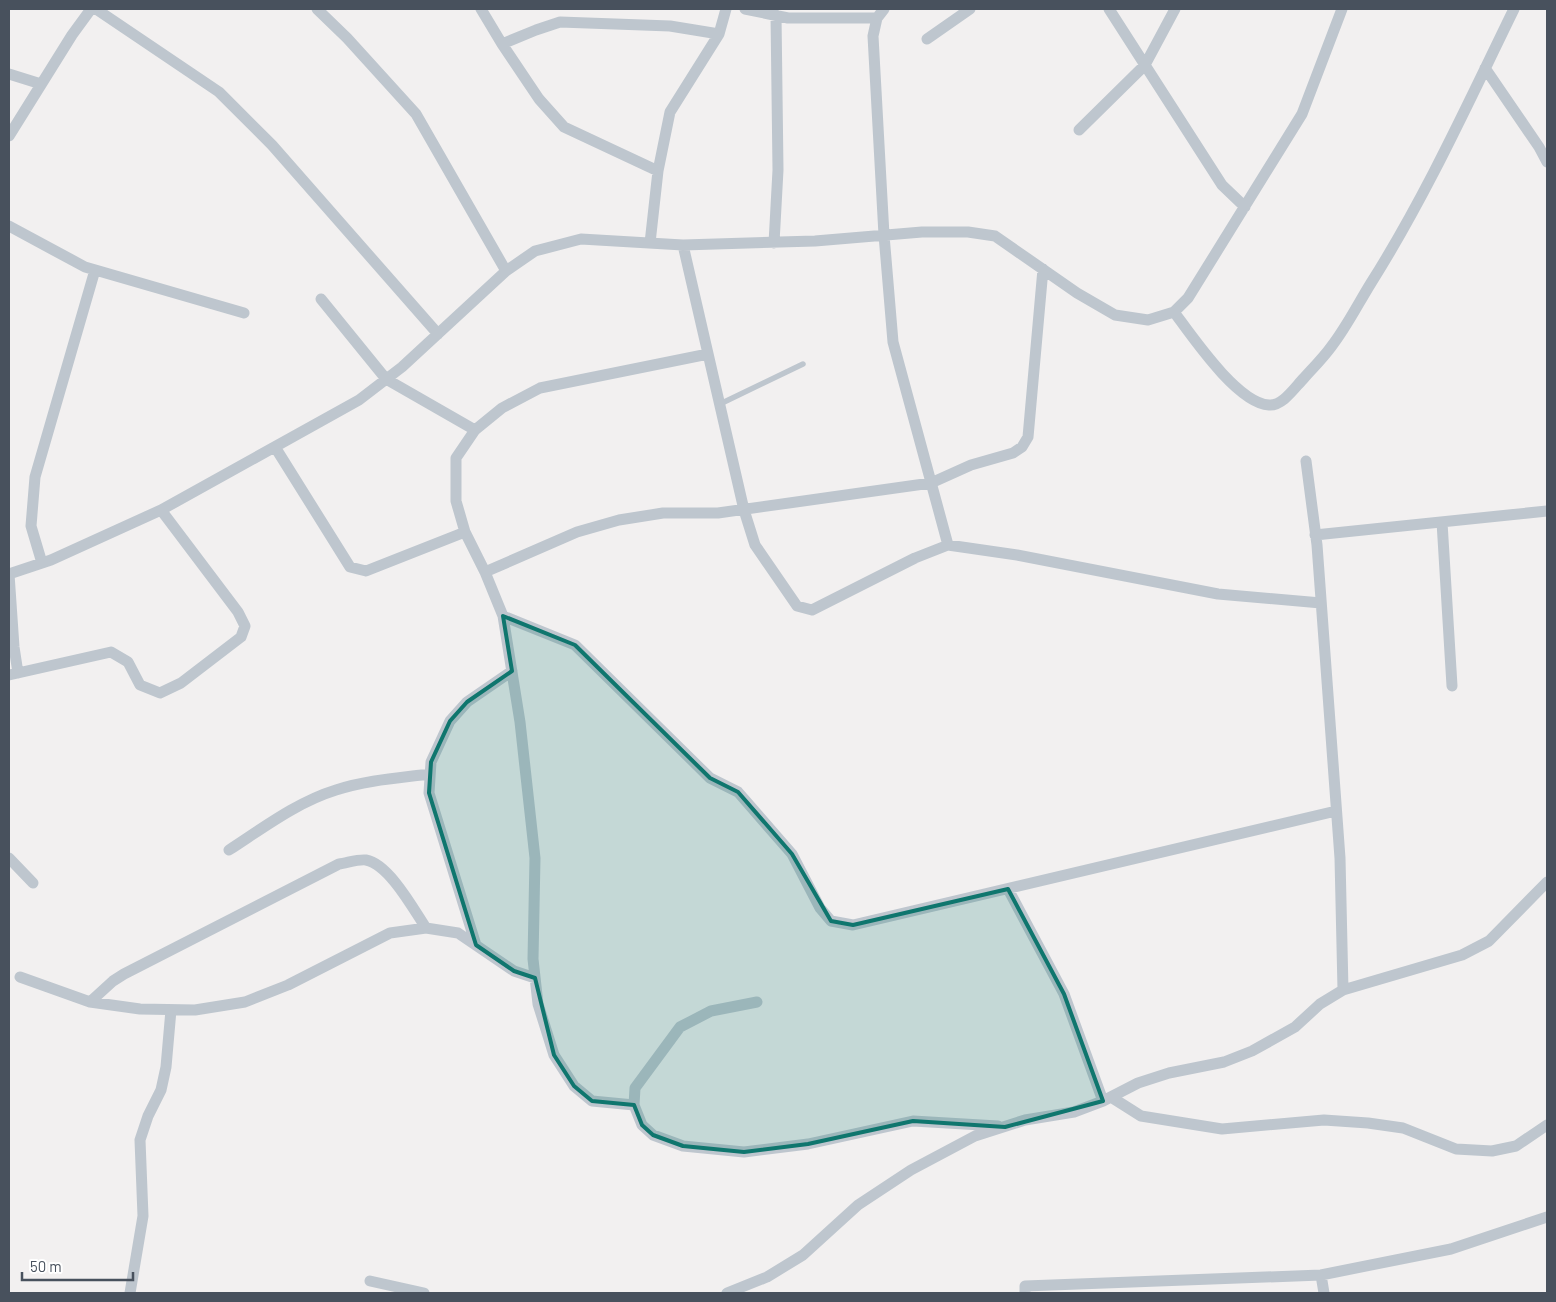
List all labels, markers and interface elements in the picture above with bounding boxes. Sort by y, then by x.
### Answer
scale bar [22,1250,134,1282]
text: 50 m [30,1257,62,1275]

